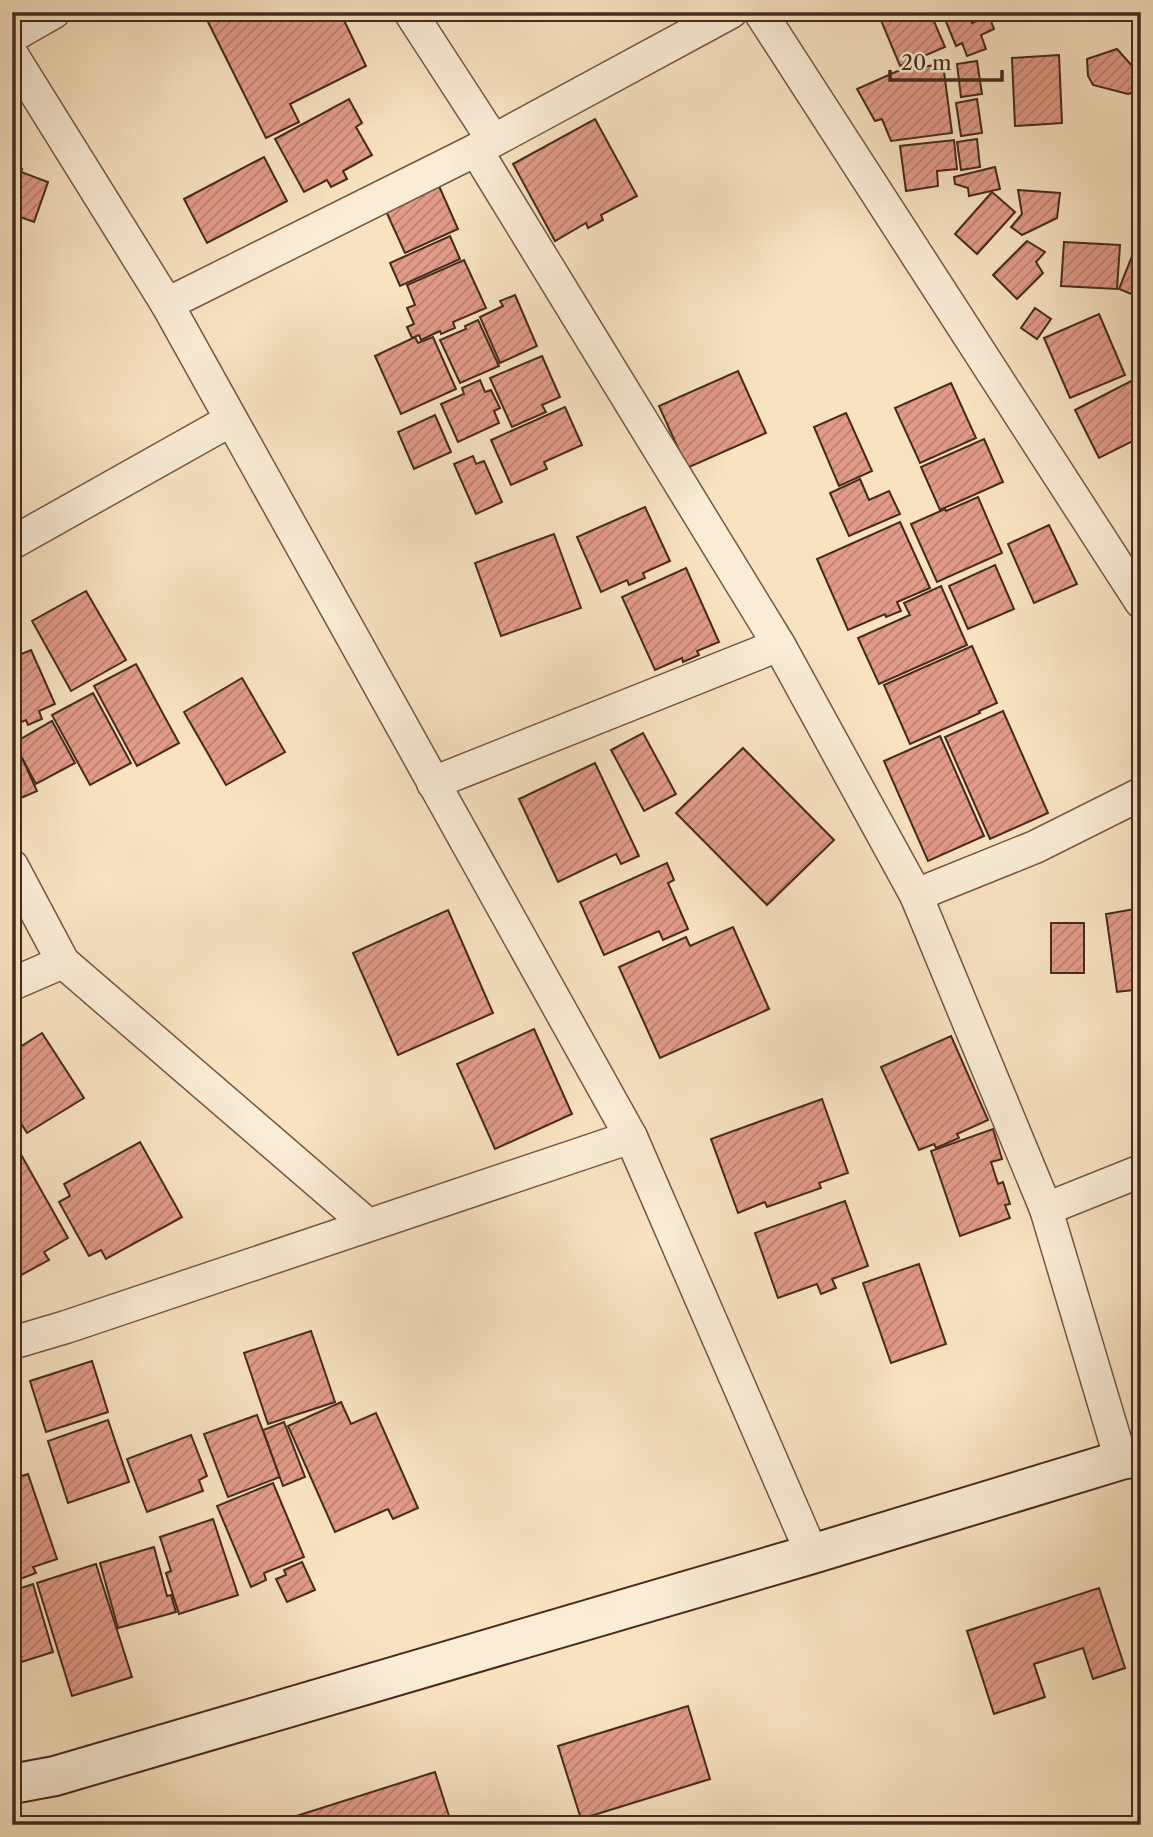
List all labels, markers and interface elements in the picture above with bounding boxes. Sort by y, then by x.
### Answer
scale bar [890,38,1002,82]
text: 20 m [901,50,952,75]

